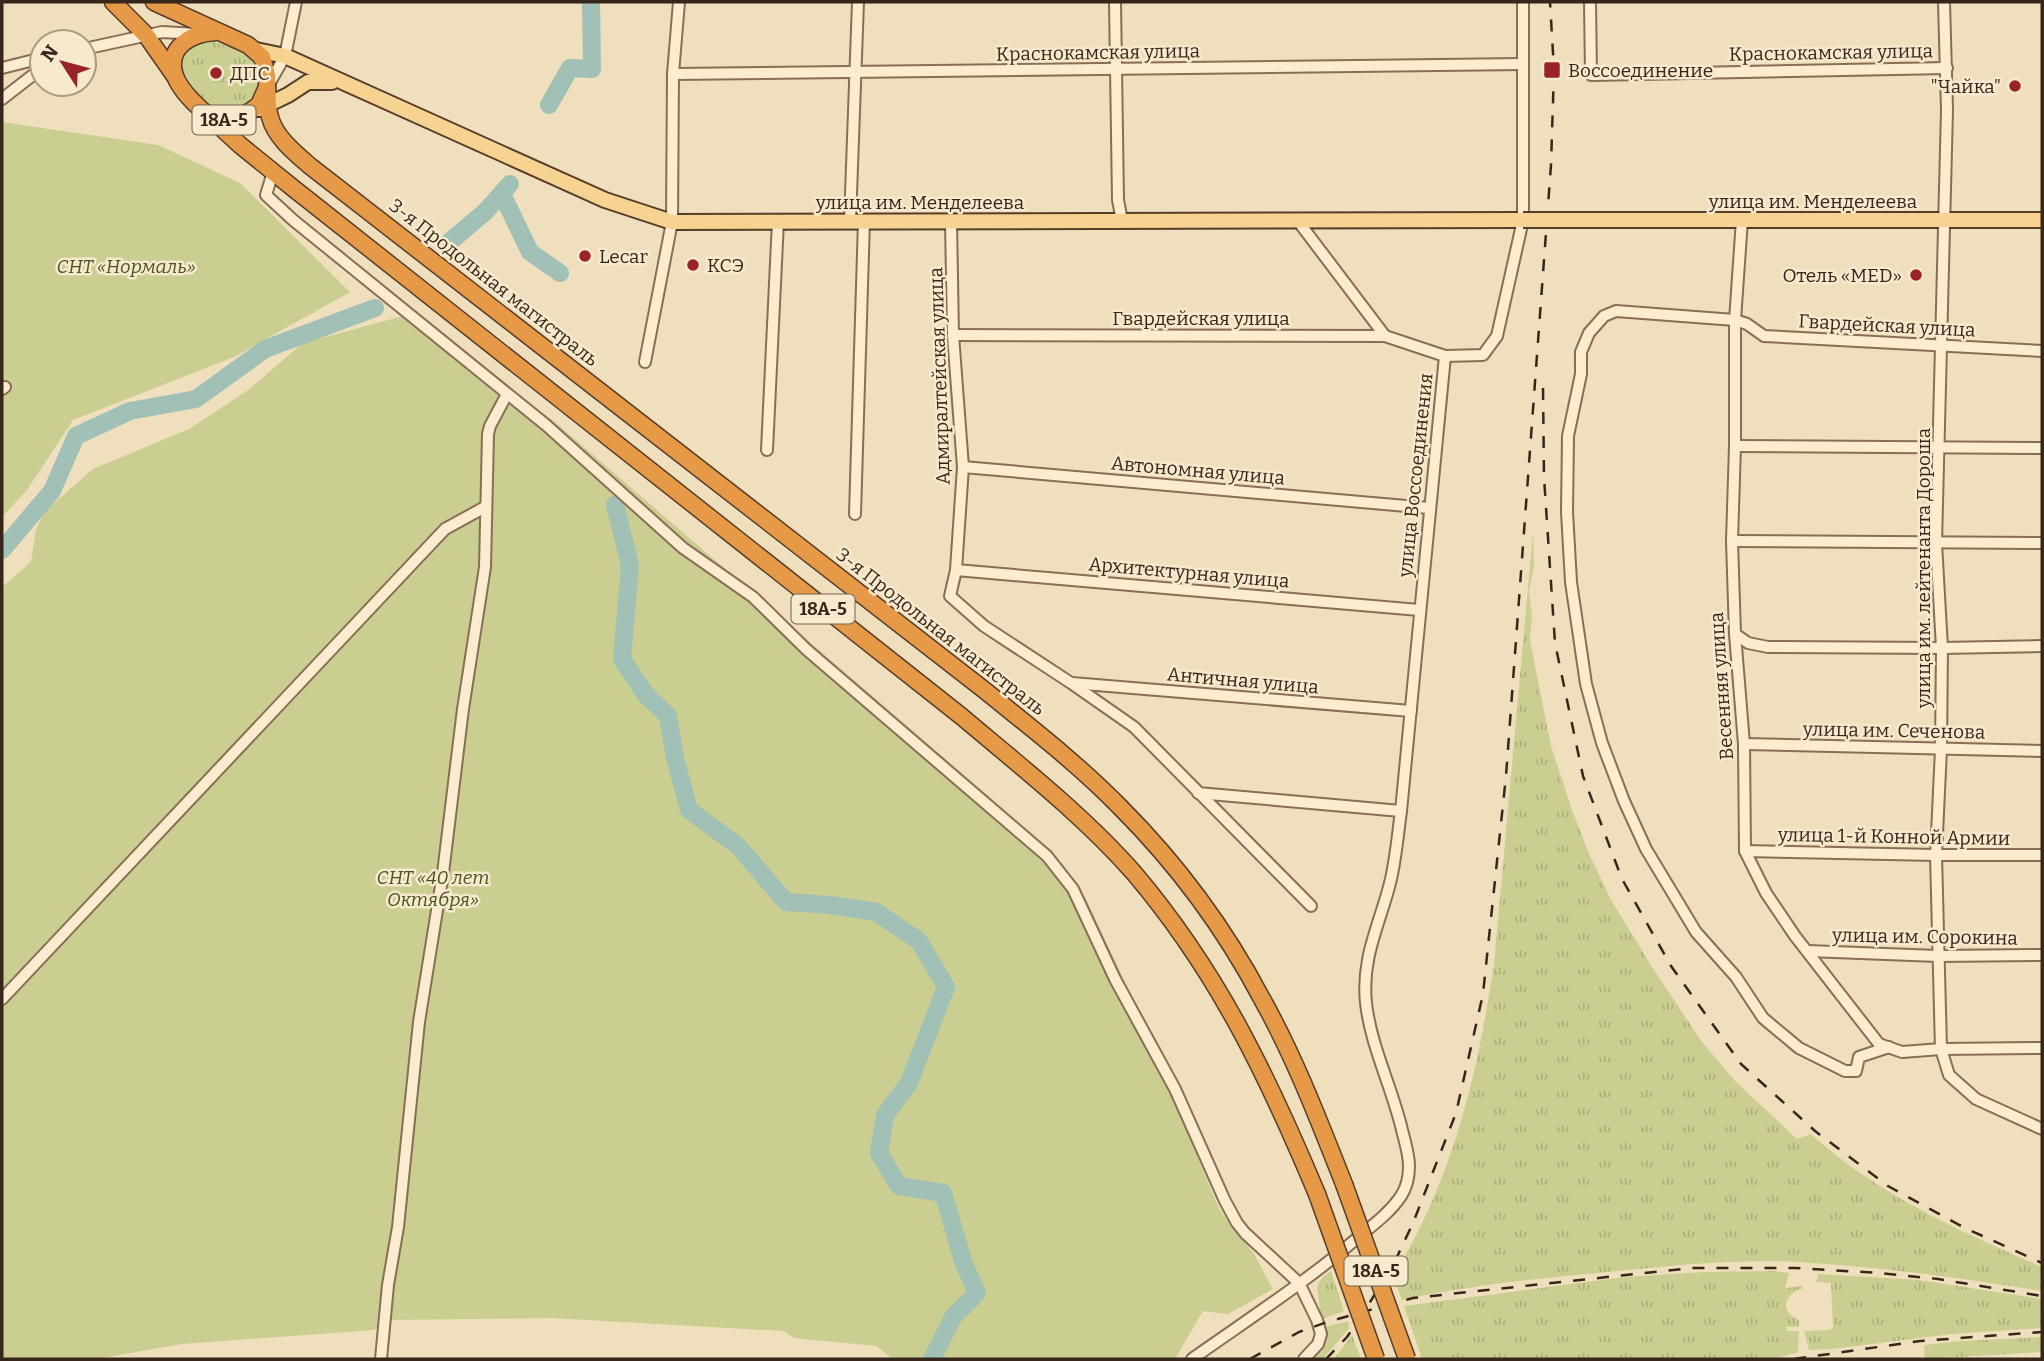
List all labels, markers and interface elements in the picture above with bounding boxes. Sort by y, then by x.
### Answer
north arrow [28,28,98,98]
street label: Краснокамская улица [996,39,1201,66]
street label: Краснокамская улица [1729,39,1934,66]
text: N [36,40,63,66]
place label: Воссоединение [1568,59,1713,82]
marker: Воссоединение [1542,60,1562,80]
place label: ДПС [230,62,270,85]
marker: ДПС [208,65,224,81]
place label: "Чайка" [1931,75,2001,98]
marker: "Чайка" [2007,78,2023,94]
road number: 18А-5 [192,106,256,134]
street label: улица им. Менделеева [1708,190,1918,213]
street label: улица им. Менделеева [815,191,1025,214]
street label: 3-я Продольная магистраль [385,194,603,371]
place label: Lecar [599,245,648,268]
marker: Lecar [577,248,593,264]
place label: КСЭ [707,254,744,277]
park label: СНТ «Нормаль» [56,255,196,278]
marker: КСЭ [685,257,701,273]
place label: Отель «MED» [1782,264,1902,287]
street label: Адмиралтейская улица [924,266,955,485]
marker: Отель «MED» [1908,267,1924,283]
street label: Гвардейская улица [1112,307,1290,330]
street label: Гвардейская улица [1798,309,1977,342]
street label: улица Воссоединения [1393,372,1438,579]
street label: улица им. лейтенанта Дороша [1912,427,1935,709]
street label: Автономная улица [1110,451,1286,490]
street label: 3-я Продольная магистраль [832,543,1050,720]
street label: Архитектурная улица [1088,552,1291,593]
road number: 18А-5 [792,594,854,624]
street label: Весенняя улица [1705,611,1738,761]
street label: Античная улица [1166,662,1320,699]
street label: улица им. Сеченова [1802,717,1986,744]
street label: улица 1-й Конной Армии [1777,823,2010,850]
park label: СНТ «40 лет Октября» [377,866,489,911]
street label: улица им. Сорокина [1831,923,2019,950]
road number: 18А-5 [1344,1256,1408,1286]

